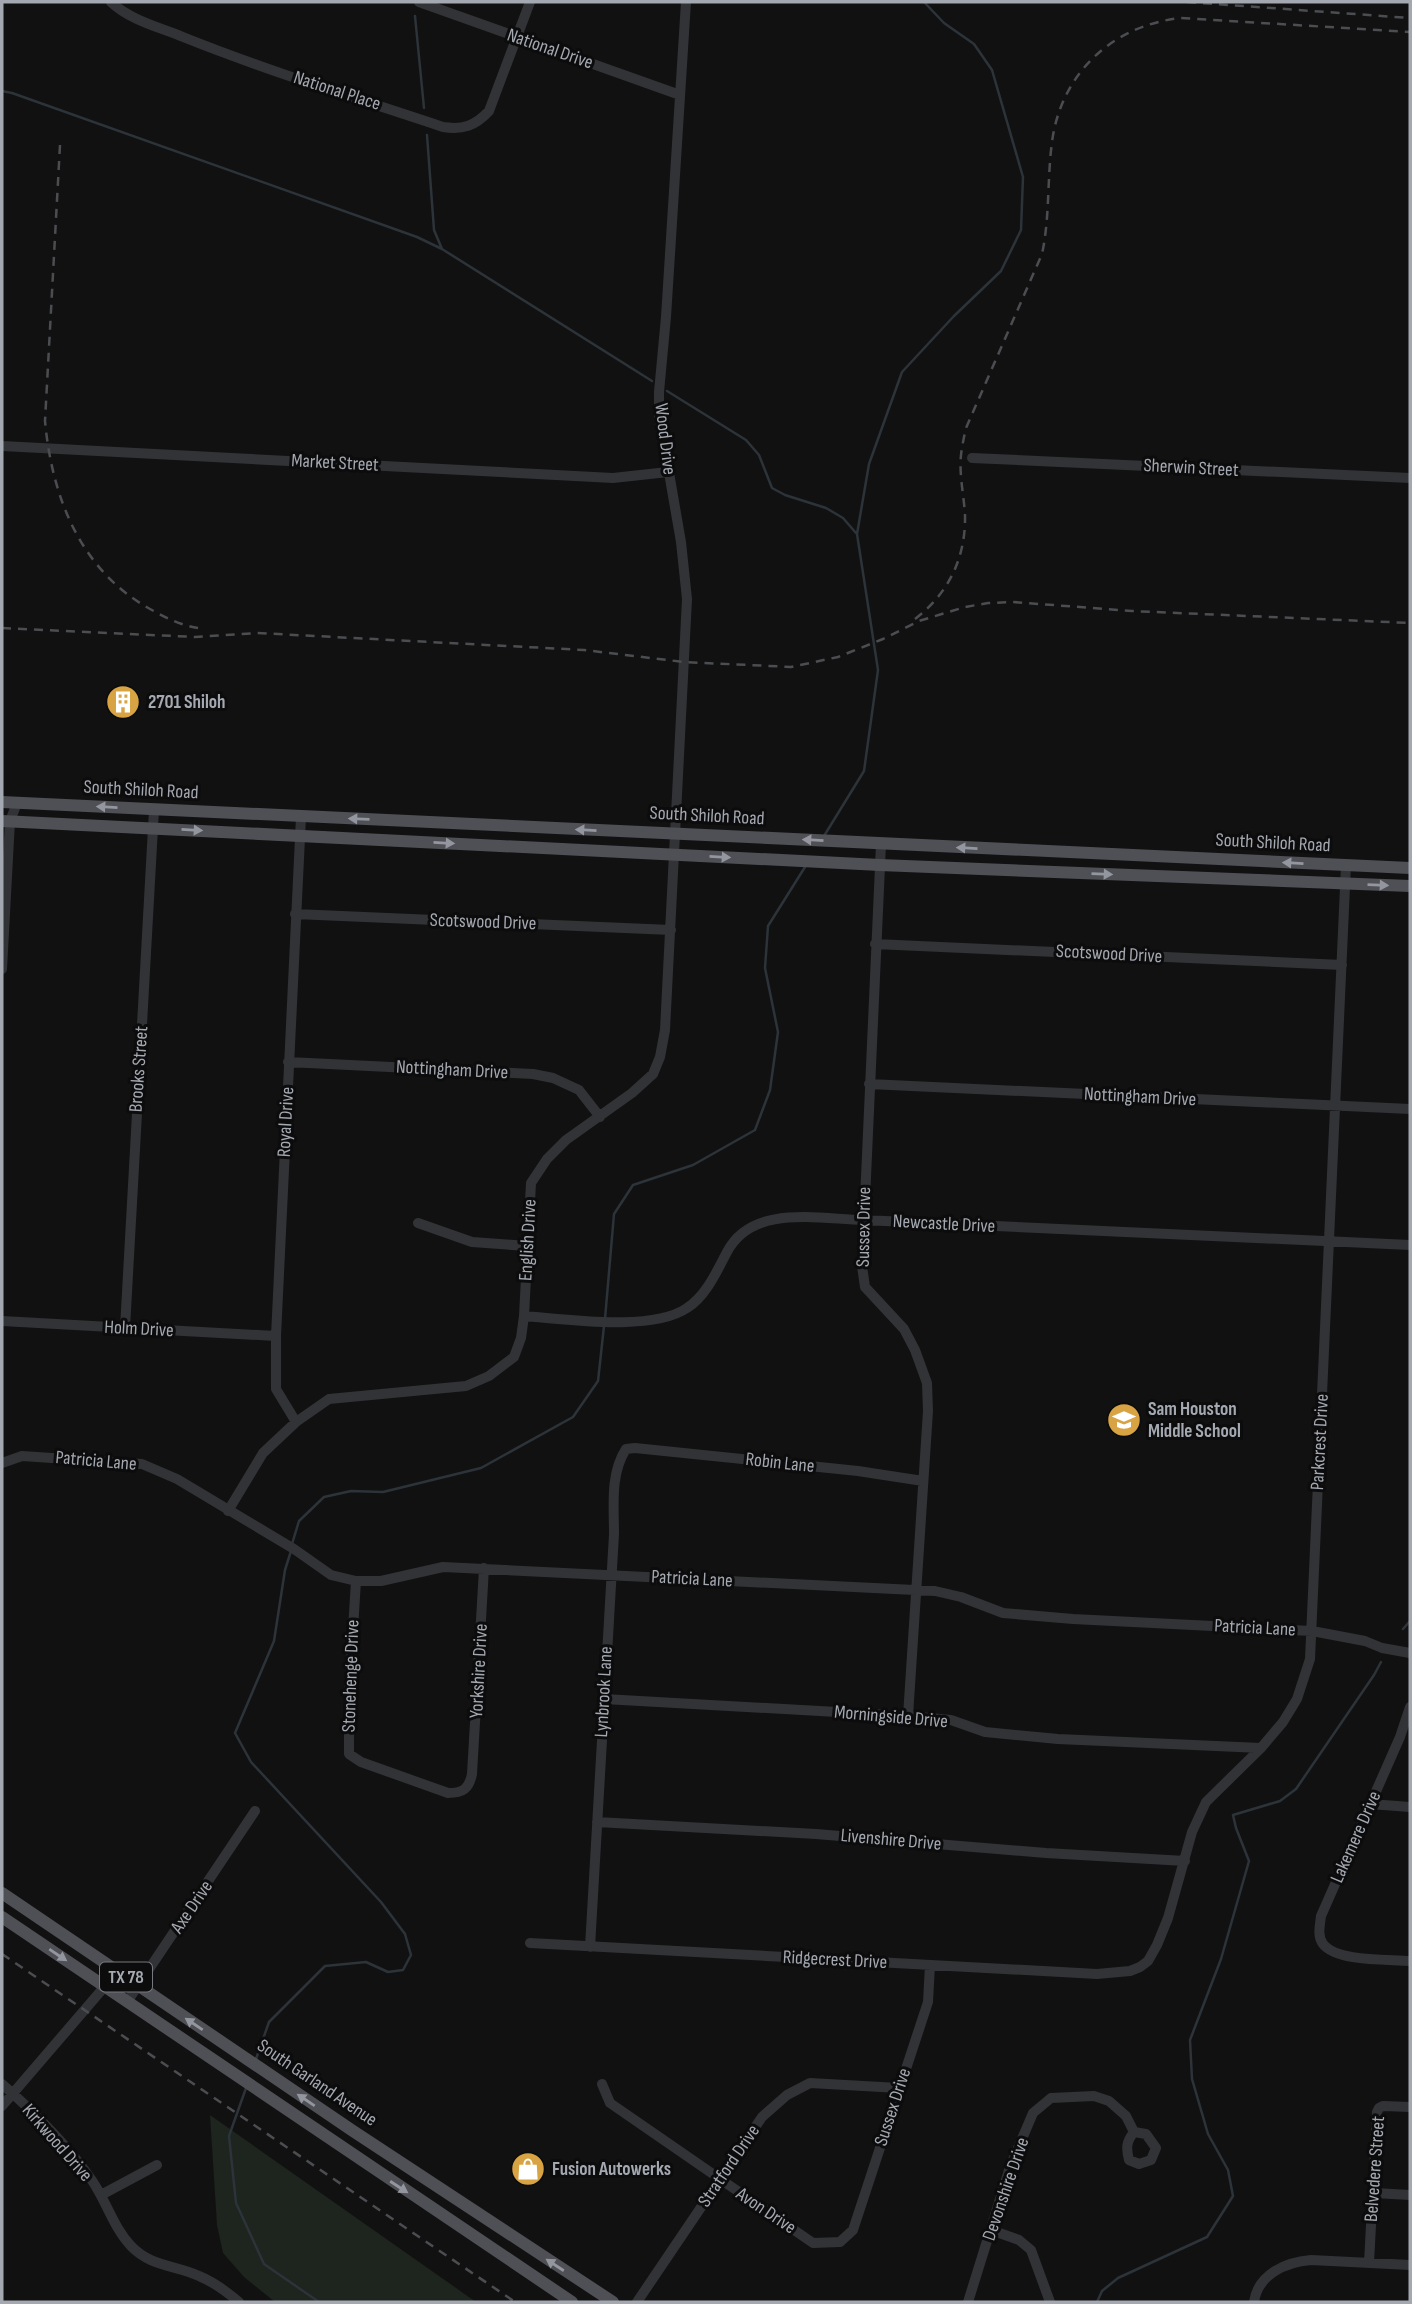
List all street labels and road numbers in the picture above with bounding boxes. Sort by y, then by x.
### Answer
street label: National Drive [504,24,596,74]
street label: National Place [291,66,383,116]
street label: Wood Drive [649,402,681,476]
street label: Market Street [291,449,379,477]
street label: Sherwin Street [1143,454,1239,482]
street label: South Shiloh Road [83,776,199,804]
street label: South Shiloh Road [649,802,765,830]
street label: South Shiloh Road [1215,829,1331,857]
street label: Scotswood Drive [429,909,537,935]
street label: Scotswood Drive [1055,940,1163,968]
street label: Brooks Street [125,1025,153,1113]
street label: Nottingham Drive [395,1056,509,1084]
street label: Nottingham Drive [1083,1083,1197,1111]
street label: Royal Drive [273,1086,299,1158]
street label: Sussex Drive [852,1187,876,1267]
street label: English Drive [514,1198,542,1282]
street label: Newcastle Drive [892,1210,996,1238]
street label: Holm Drive [104,1316,174,1342]
street label: Parkcrest Drive [1306,1393,1334,1491]
street label: Patricia Lane [54,1446,138,1476]
street label: Robin Lane [744,1448,816,1478]
street label: Patricia Lane [651,1565,733,1593]
street label: Patricia Lane [1214,1614,1296,1642]
street label: Stonehenge Drive [338,1619,364,1733]
street label: Yorkshire Drive [465,1623,493,1719]
street label: Lynbrook Lane [590,1646,618,1738]
street label: Morningside Drive [833,1701,949,1733]
street label: Lakemere Drive [1326,1788,1386,1886]
street label: Livenshire Drive [840,1824,942,1856]
street label: Axe Drive [165,1876,218,1939]
street label: Ridgecrest Drive [782,1946,888,1974]
road number: TX 78 [100,1963,152,1992]
street label: South Garland Avenue [253,2034,381,2132]
street label: Sussex Drive [870,2065,916,2149]
street label: Kirkwood Drive [17,2099,97,2187]
street label: Belvedere Street [1360,2115,1390,2223]
street label: Stratford Drive [693,2120,765,2212]
street label: Devonshire Drive [978,2134,1034,2244]
street label: Avon Drive [731,2182,800,2239]

